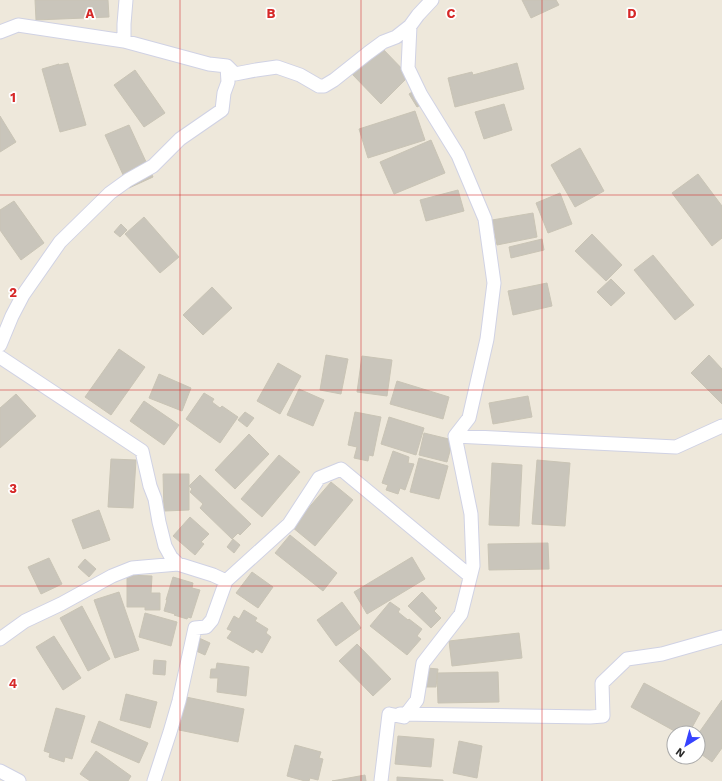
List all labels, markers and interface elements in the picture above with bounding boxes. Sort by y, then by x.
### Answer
text: A [86,6,95,21]
text: B [267,6,276,21]
text: C [447,6,456,21]
text: D [627,6,637,21]
text: 1 [10,90,16,105]
text: 2 [9,285,17,300]
text: 3 [9,481,17,496]
text: 4 [9,676,18,691]
north arrow [666,725,706,765]
text: N [673,745,687,760]

